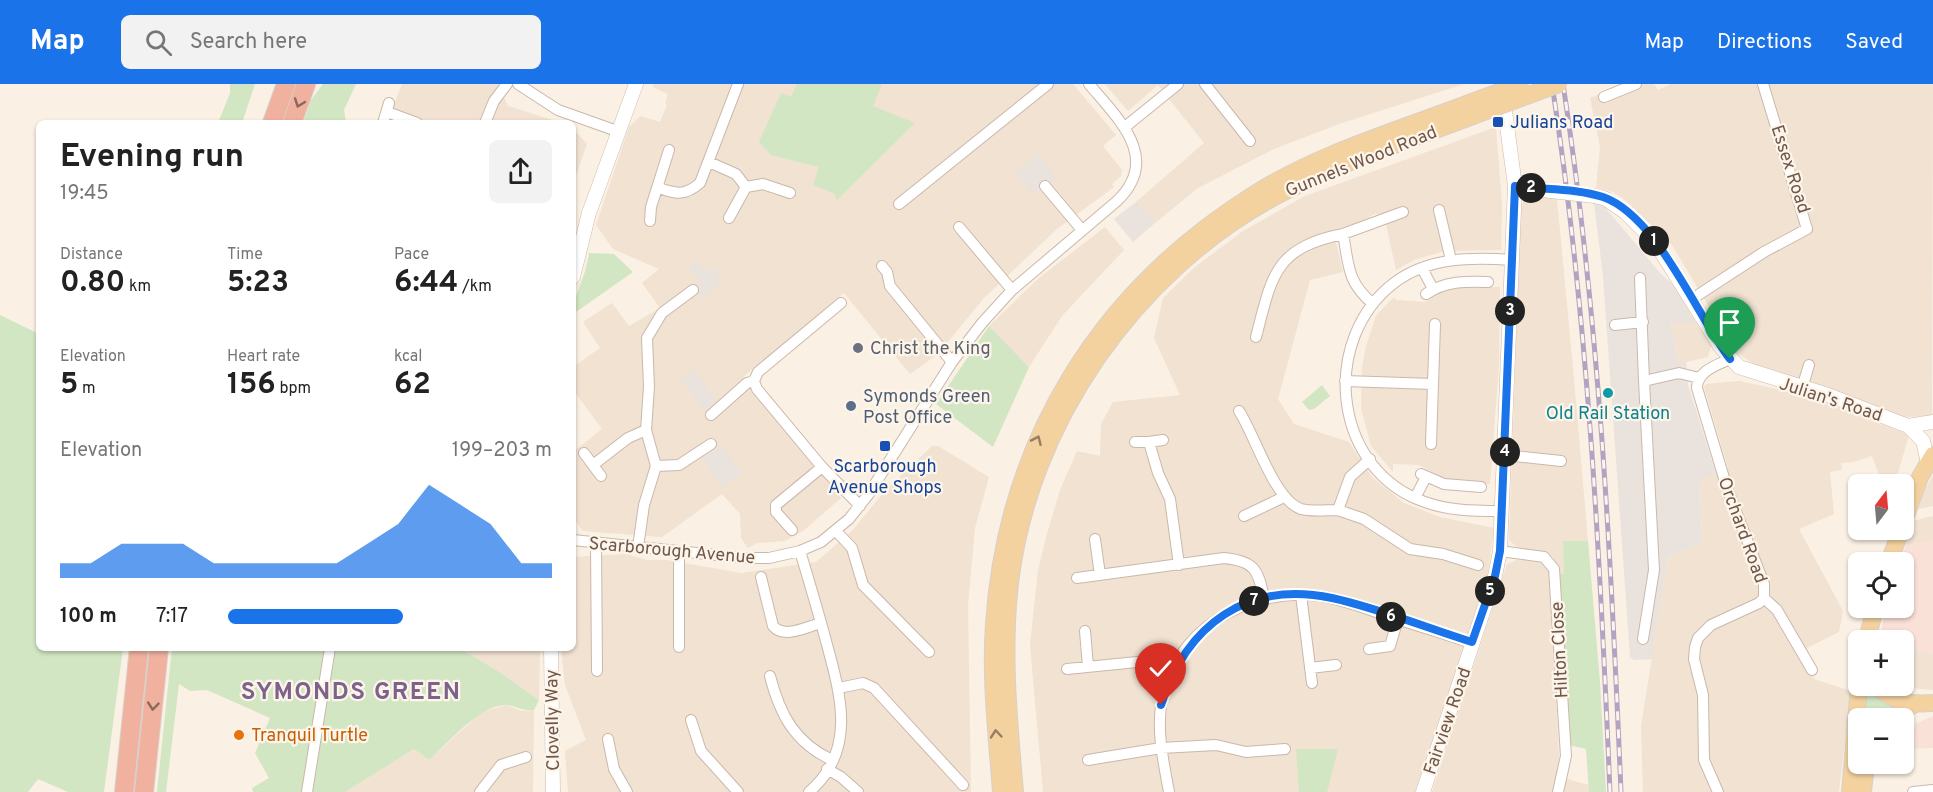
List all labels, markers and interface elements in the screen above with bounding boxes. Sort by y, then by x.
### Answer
search box [121,15,541,69]
text: Map [30,24,85,60]
icon: search [142,26,175,59]
text: Search here [190,29,307,56]
text: Map [1644,29,1684,56]
text: Directions [1717,29,1812,56]
text: Saved [1845,29,1903,56]
one-way arrow [293,98,306,108]
place label: Julians Road [1510,112,1613,135]
marker: Julians Road [1491,115,1505,129]
street label: Gunnels Wood Road [1282,121,1441,203]
street label: Essex Road [1764,122,1815,217]
text: Evening run [60,137,244,179]
button: share [489,140,552,203]
pin: 2 [1516,173,1546,203]
text: 2 [1526,178,1536,198]
text: 19:45 [60,181,109,207]
pin: 1 [1639,226,1669,256]
text: 1 [1651,231,1657,251]
text: Distance [60,245,123,265]
text: Time [227,245,263,265]
text: Pace [394,245,429,265]
text: 0.80 [60,265,125,302]
text: 5:23 [227,265,289,302]
text: 6:44 [394,265,458,302]
text: km [125,277,151,297]
text: /km [458,277,492,297]
pin: 3 [1495,296,1525,326]
pin [1704,297,1755,359]
text: 3 [1505,301,1515,321]
icon: arrive [1713,306,1746,339]
place label: Christ the King [870,338,991,361]
marker: Christ the King [851,341,865,355]
text: Elevation [60,347,126,367]
text: Heart rate [227,347,300,367]
text: kcal [394,347,422,367]
text: 5 [60,367,78,404]
text: 156 [227,367,276,404]
text: 62 [394,367,431,404]
street label: Julian's Road [1776,373,1885,428]
text: m [78,379,96,399]
text: bpm [276,379,311,399]
place label: Symonds Green Post Office [863,386,991,430]
marker: Old Rail Station [1601,386,1615,400]
marker: Symonds Green Post Office [844,399,858,413]
place label: Old Rail Station [1546,403,1670,426]
one-way arrow [1030,435,1042,446]
pin: 4 [1490,437,1520,467]
text: Elevation [60,438,142,464]
text: 199–203 m [452,438,552,464]
marker: Scarborough Avenue Shops [878,439,892,453]
text: 4 [1500,442,1510,462]
place label: Scarborough Avenue Shops [828,456,942,500]
street label: Orchard Road [1712,474,1771,587]
north arrow [1848,474,1914,540]
map controls [1848,474,1914,774]
street label: Scarborough Avenue [588,533,756,570]
button: locate [1848,552,1914,618]
pin: 5 [1475,576,1505,606]
text: 5 [1485,581,1495,601]
pin: 7 [1239,586,1269,616]
text: 7 [1250,591,1258,611]
street label: Hilton Close [1546,601,1575,699]
pin: 6 [1376,602,1406,632]
text: 100 m [60,604,117,630]
text: 7:17 [156,604,188,630]
text: 6 [1386,607,1396,627]
button: + [1848,630,1914,696]
pin [1135,643,1186,705]
icon: check [1144,652,1177,685]
street label: Fairview Road [1419,665,1478,778]
street label: Clovelly Way [541,669,566,771]
district label: SYMONDS GREEN [241,678,461,708]
one-way arrow [147,702,159,711]
button: − [1848,708,1914,774]
place label: Tranquil Turtle [251,725,368,748]
marker: Tranquil Turtle [232,728,246,742]
one-way arrow [990,729,1003,738]

